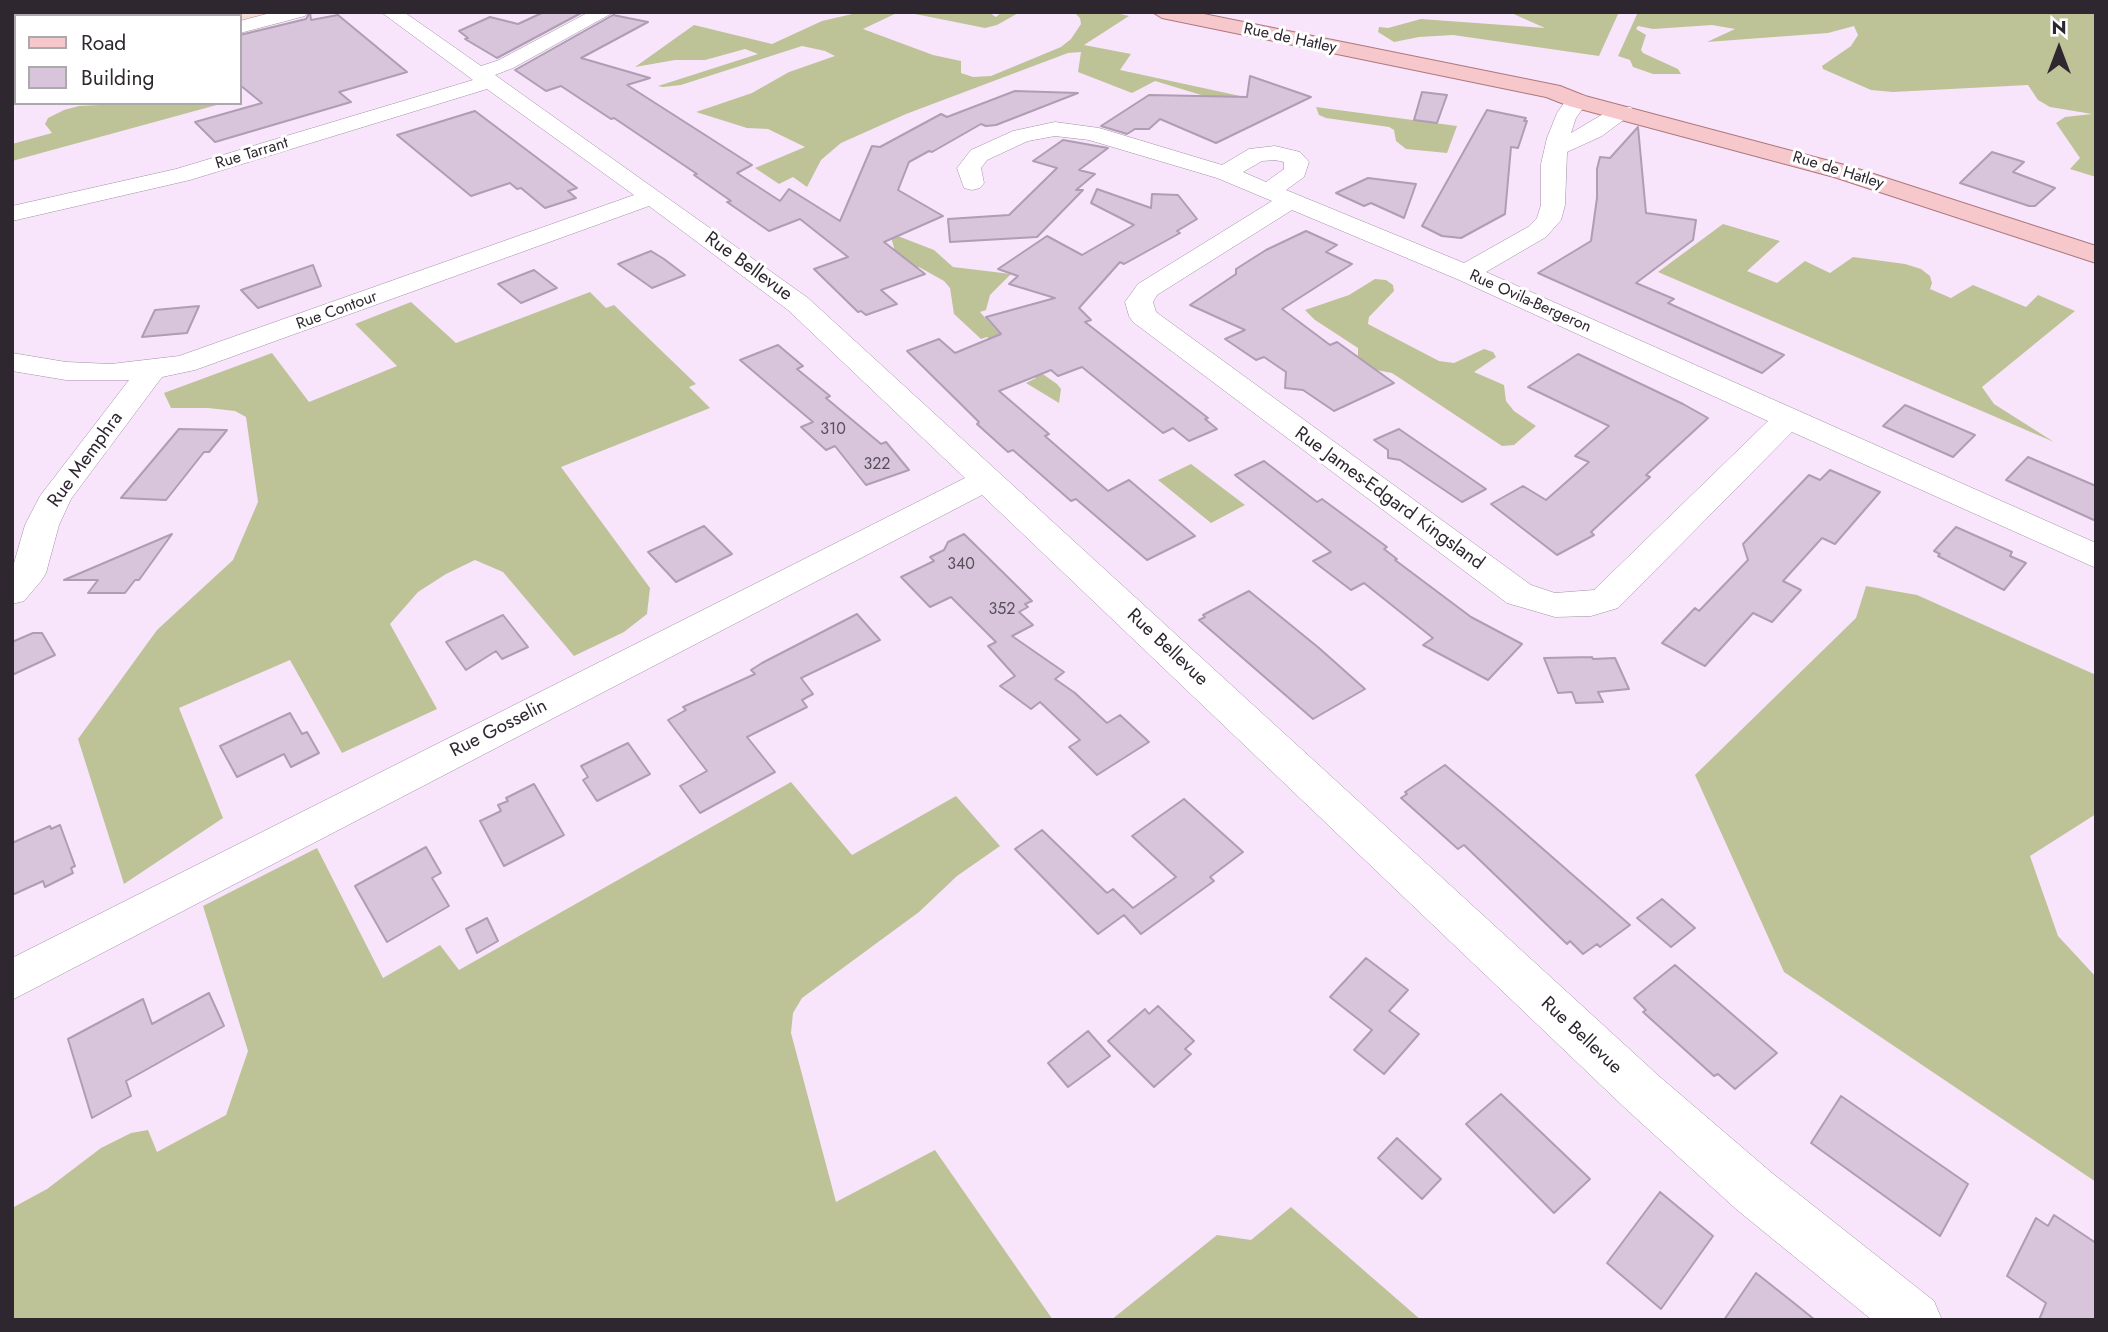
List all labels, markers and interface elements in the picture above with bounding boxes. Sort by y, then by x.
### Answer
legend [14,14,242,105]
north arrow [2024,14,2094,84]
text: N [2051,14,2067,41]
street label: Rue de Hatley [1242,20,1338,58]
text: Road [81,28,126,58]
text: Building [81,63,154,93]
street label: Rue Tarrant [213,134,291,174]
street label: Rue de Hatley [1790,148,1886,194]
street label: Rue Bellevue [700,228,796,306]
street label: Rue Ovila-Bergeron [1466,267,1594,337]
street label: Rue Contour [294,287,380,335]
street label: Rue Memphra [44,408,128,512]
house number: 310 [820,420,846,440]
street label: Rue James-Edgard Kingsland [1290,423,1488,575]
house number: 322 [864,455,890,475]
house number: 340 [947,555,975,575]
house number: 352 [989,600,1015,620]
street label: Rue Bellevue [1122,605,1212,691]
street label: Rue Gosselin [447,695,551,763]
street label: Rue Bellevue [1536,993,1626,1079]

